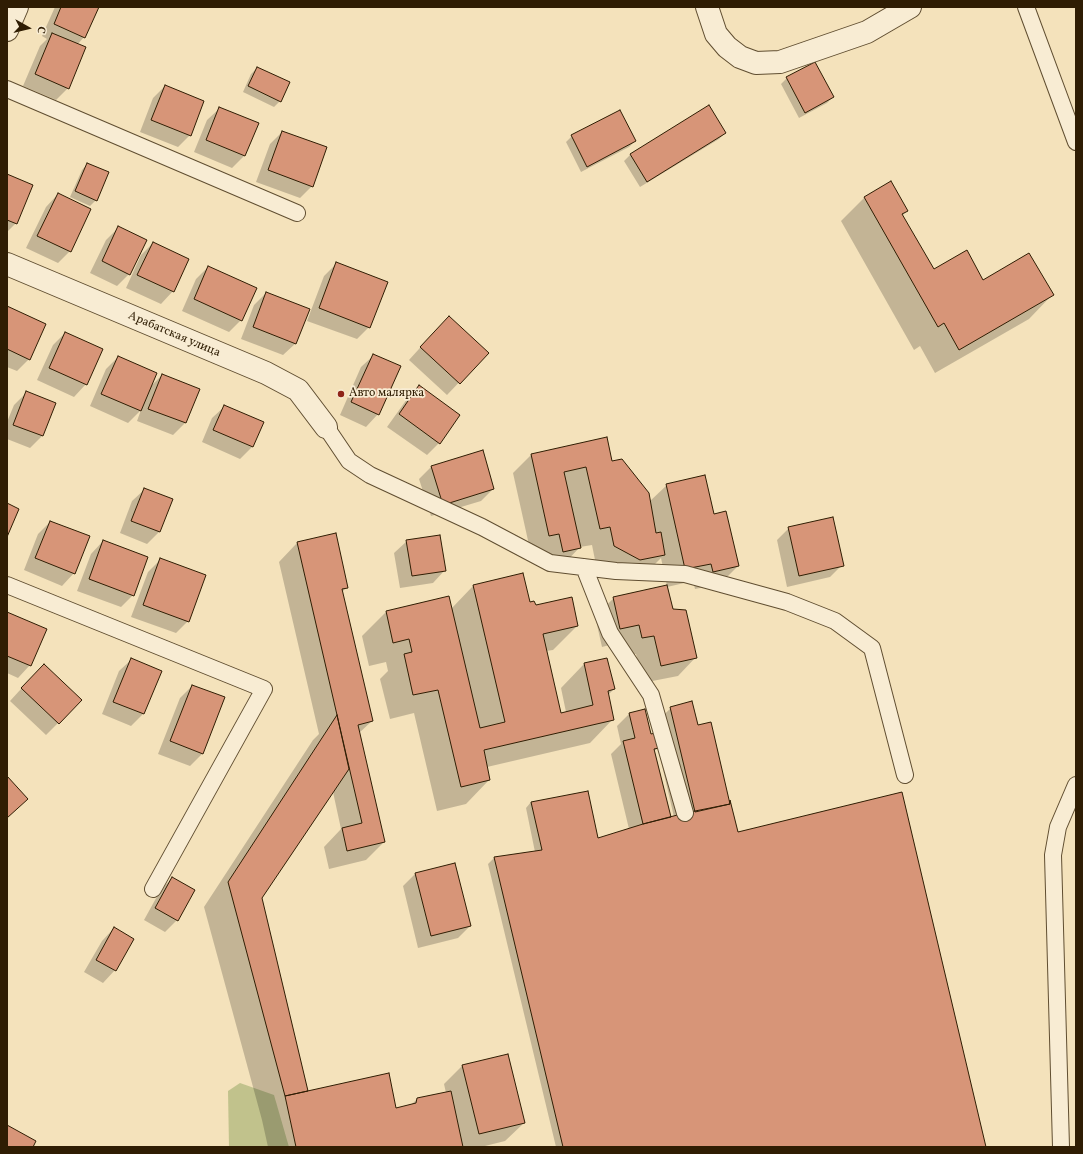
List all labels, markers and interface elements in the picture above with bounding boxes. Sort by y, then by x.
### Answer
north arrow [8,8,48,48]
text: С [32,25,48,34]
street label: Арабатская улица [126,309,222,361]
place label: Авто малярка [349,387,424,401]
marker: Авто малярка [336,389,346,399]

